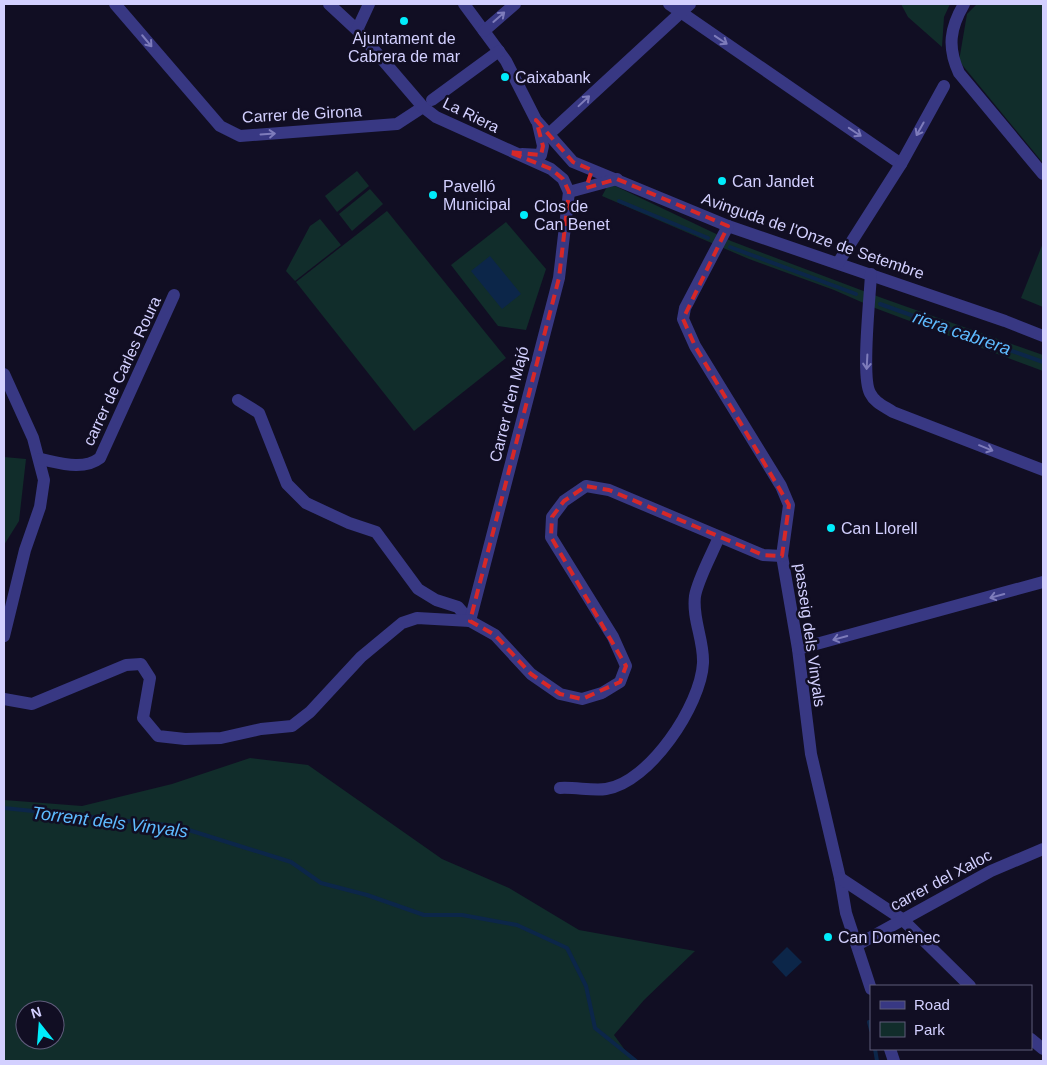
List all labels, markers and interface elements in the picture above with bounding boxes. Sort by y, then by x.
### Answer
one-way arrow [493,11,506,23]
marker: Ajuntament de Cabrera de mar [398,15,410,27]
place label: Ajuntament de Cabrera de mar [348,30,461,65]
one-way arrow [141,34,152,47]
one-way arrow [713,36,727,46]
place label: Caixabank [515,69,592,86]
marker: Caixabank [499,71,511,83]
street label: La Riera [440,94,502,136]
one-way arrow [578,95,591,107]
street label: Carrer de Girona [242,102,362,126]
one-way arrow [915,121,925,136]
one-way arrow [847,127,861,137]
one-way arrow [260,129,276,138]
place label: Can Jandet [732,173,814,190]
marker: Can Jandet [716,175,728,187]
place label: Pavelló Municipal [443,178,511,213]
marker: Pavelló Municipal [427,189,439,201]
street label: Avinguda de l'Onze de Setembre [700,190,926,282]
place label: Clos de Can Benet [534,198,610,233]
marker: Clos de Can Benet [518,209,530,221]
street label: carrer de Carles Roura [80,294,164,448]
water label: riera cabrera [911,307,1013,359]
street label: Carrer d'en Majó [486,344,532,464]
one-way arrow [862,353,872,369]
one-way arrow [978,444,993,453]
place label: Can Llorell [841,520,917,537]
marker: Can Llorell [825,522,837,534]
street label: passeig dels Vinyals [792,562,828,708]
one-way arrow [989,591,1005,601]
one-way arrow [832,634,848,643]
water label: Torrent dels Vinyals [31,803,189,841]
street label: carrer del Xaloc [888,846,994,914]
place label: Can Domènec [838,929,940,946]
marker: Can Domènec [822,931,834,943]
legend [870,985,1032,1050]
text: Road [914,996,950,1013]
north arrow [15,1000,65,1050]
text: N [29,1003,43,1022]
text: Park [914,1021,945,1038]

